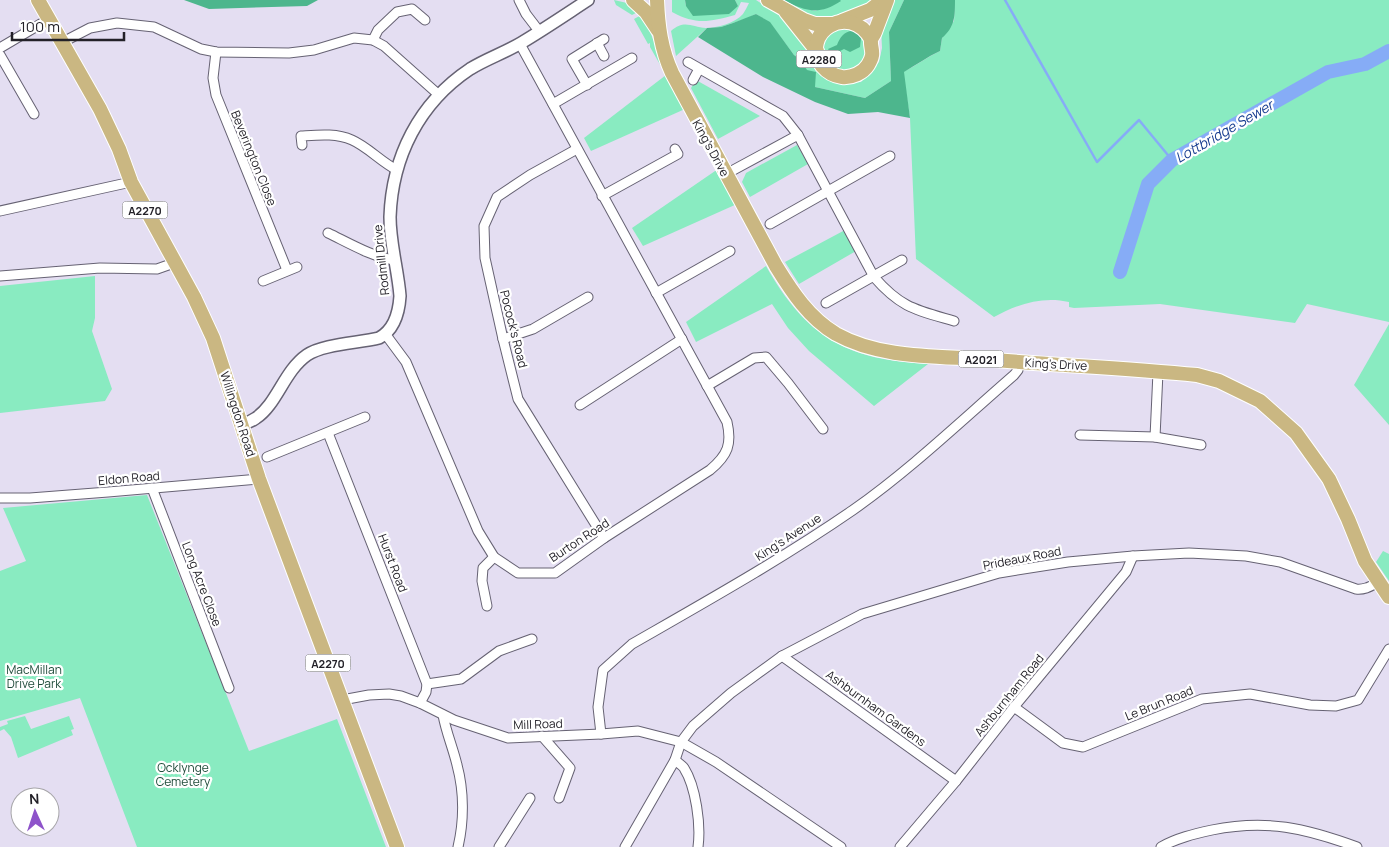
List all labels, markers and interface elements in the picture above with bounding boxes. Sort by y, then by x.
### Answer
scale bar [12,10,125,42]
text: 100 m [20,16,60,37]
road number: A2280 [796,51,842,68]
water label: Lottbridge Sewer [1172,94,1278,167]
street label: Beverington Close [227,108,281,208]
street label: King's Drive [688,116,734,180]
road number: A2270 [122,202,168,218]
street label: Rodmill Drive [369,224,393,296]
street label: Pocock's Road [496,288,532,370]
road number: A2021 [958,350,1004,368]
street label: King's Drive [1024,354,1088,374]
street label: Willingdon Road [216,369,260,459]
street label: Eldon Road [97,467,161,489]
street label: King's Avenue [752,509,824,565]
street label: Burton Road [546,514,612,566]
street label: Hurst Road [374,531,412,595]
street label: Long Acre Close [178,539,226,629]
street label: Prideaux Road [981,542,1063,574]
street label: Ashburnham Road [970,650,1048,740]
road number: A2270 [306,654,350,671]
park label: MacMillan Drive Park [6,661,62,692]
street label: Ashburnham Gardens [823,666,929,750]
street label: Le Brun Road [1122,682,1196,724]
street label: Mill Road [513,715,563,733]
park label: Ocklynge Cemetery [156,759,211,790]
north arrow [10,787,60,837]
text: N [29,789,40,808]

